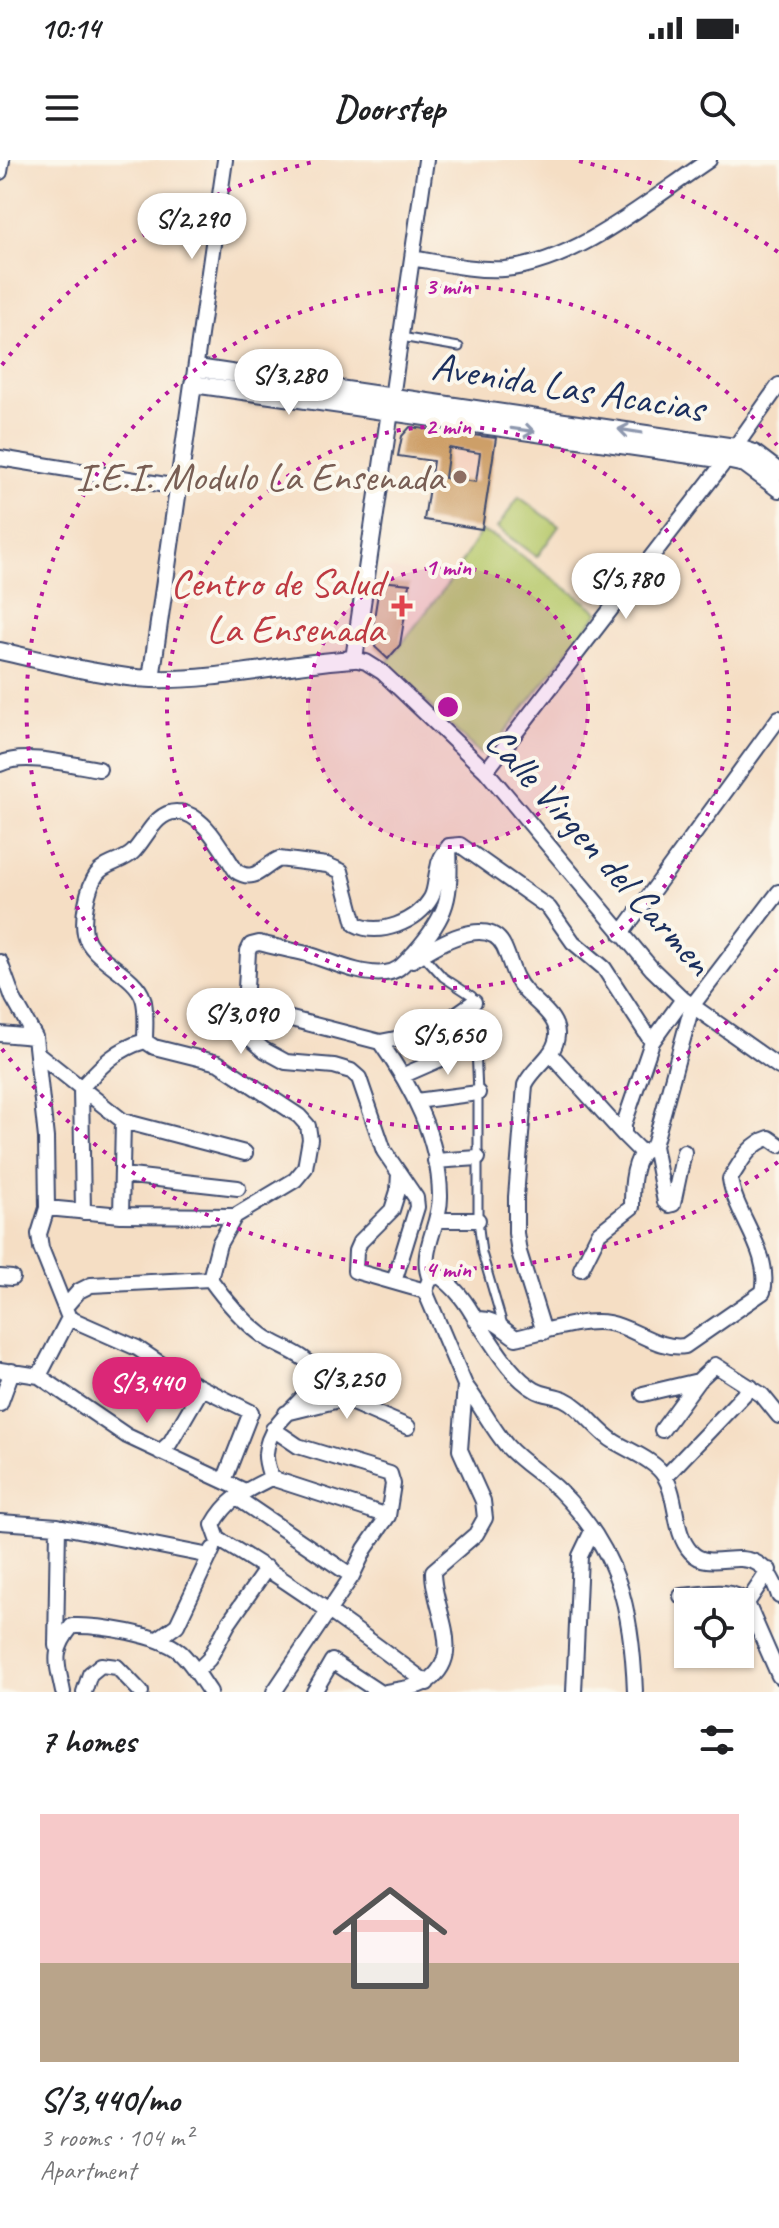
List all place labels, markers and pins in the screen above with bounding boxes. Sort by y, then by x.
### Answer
pin: S/2,290 [118,193,266,261]
pin: S/3,280 [215,349,363,417]
place label: I.E.I. Modulo La Ensenada [76,452,447,502]
marker: I.E.I. Modulo La Ensenada [451,468,469,486]
pin: S/5,780 [552,553,700,621]
place label: Centro de Salud La Ensenada [170,558,389,654]
marker: Centro de Salud La Ensenada [391,595,413,617]
centre of rings [434,693,462,721]
pin: S/3,090 [167,988,315,1056]
pin: S/5,650 [374,1009,522,1077]
pin: S/3,250 [273,1353,421,1421]
pin: S/3,440 [73,1357,221,1425]

